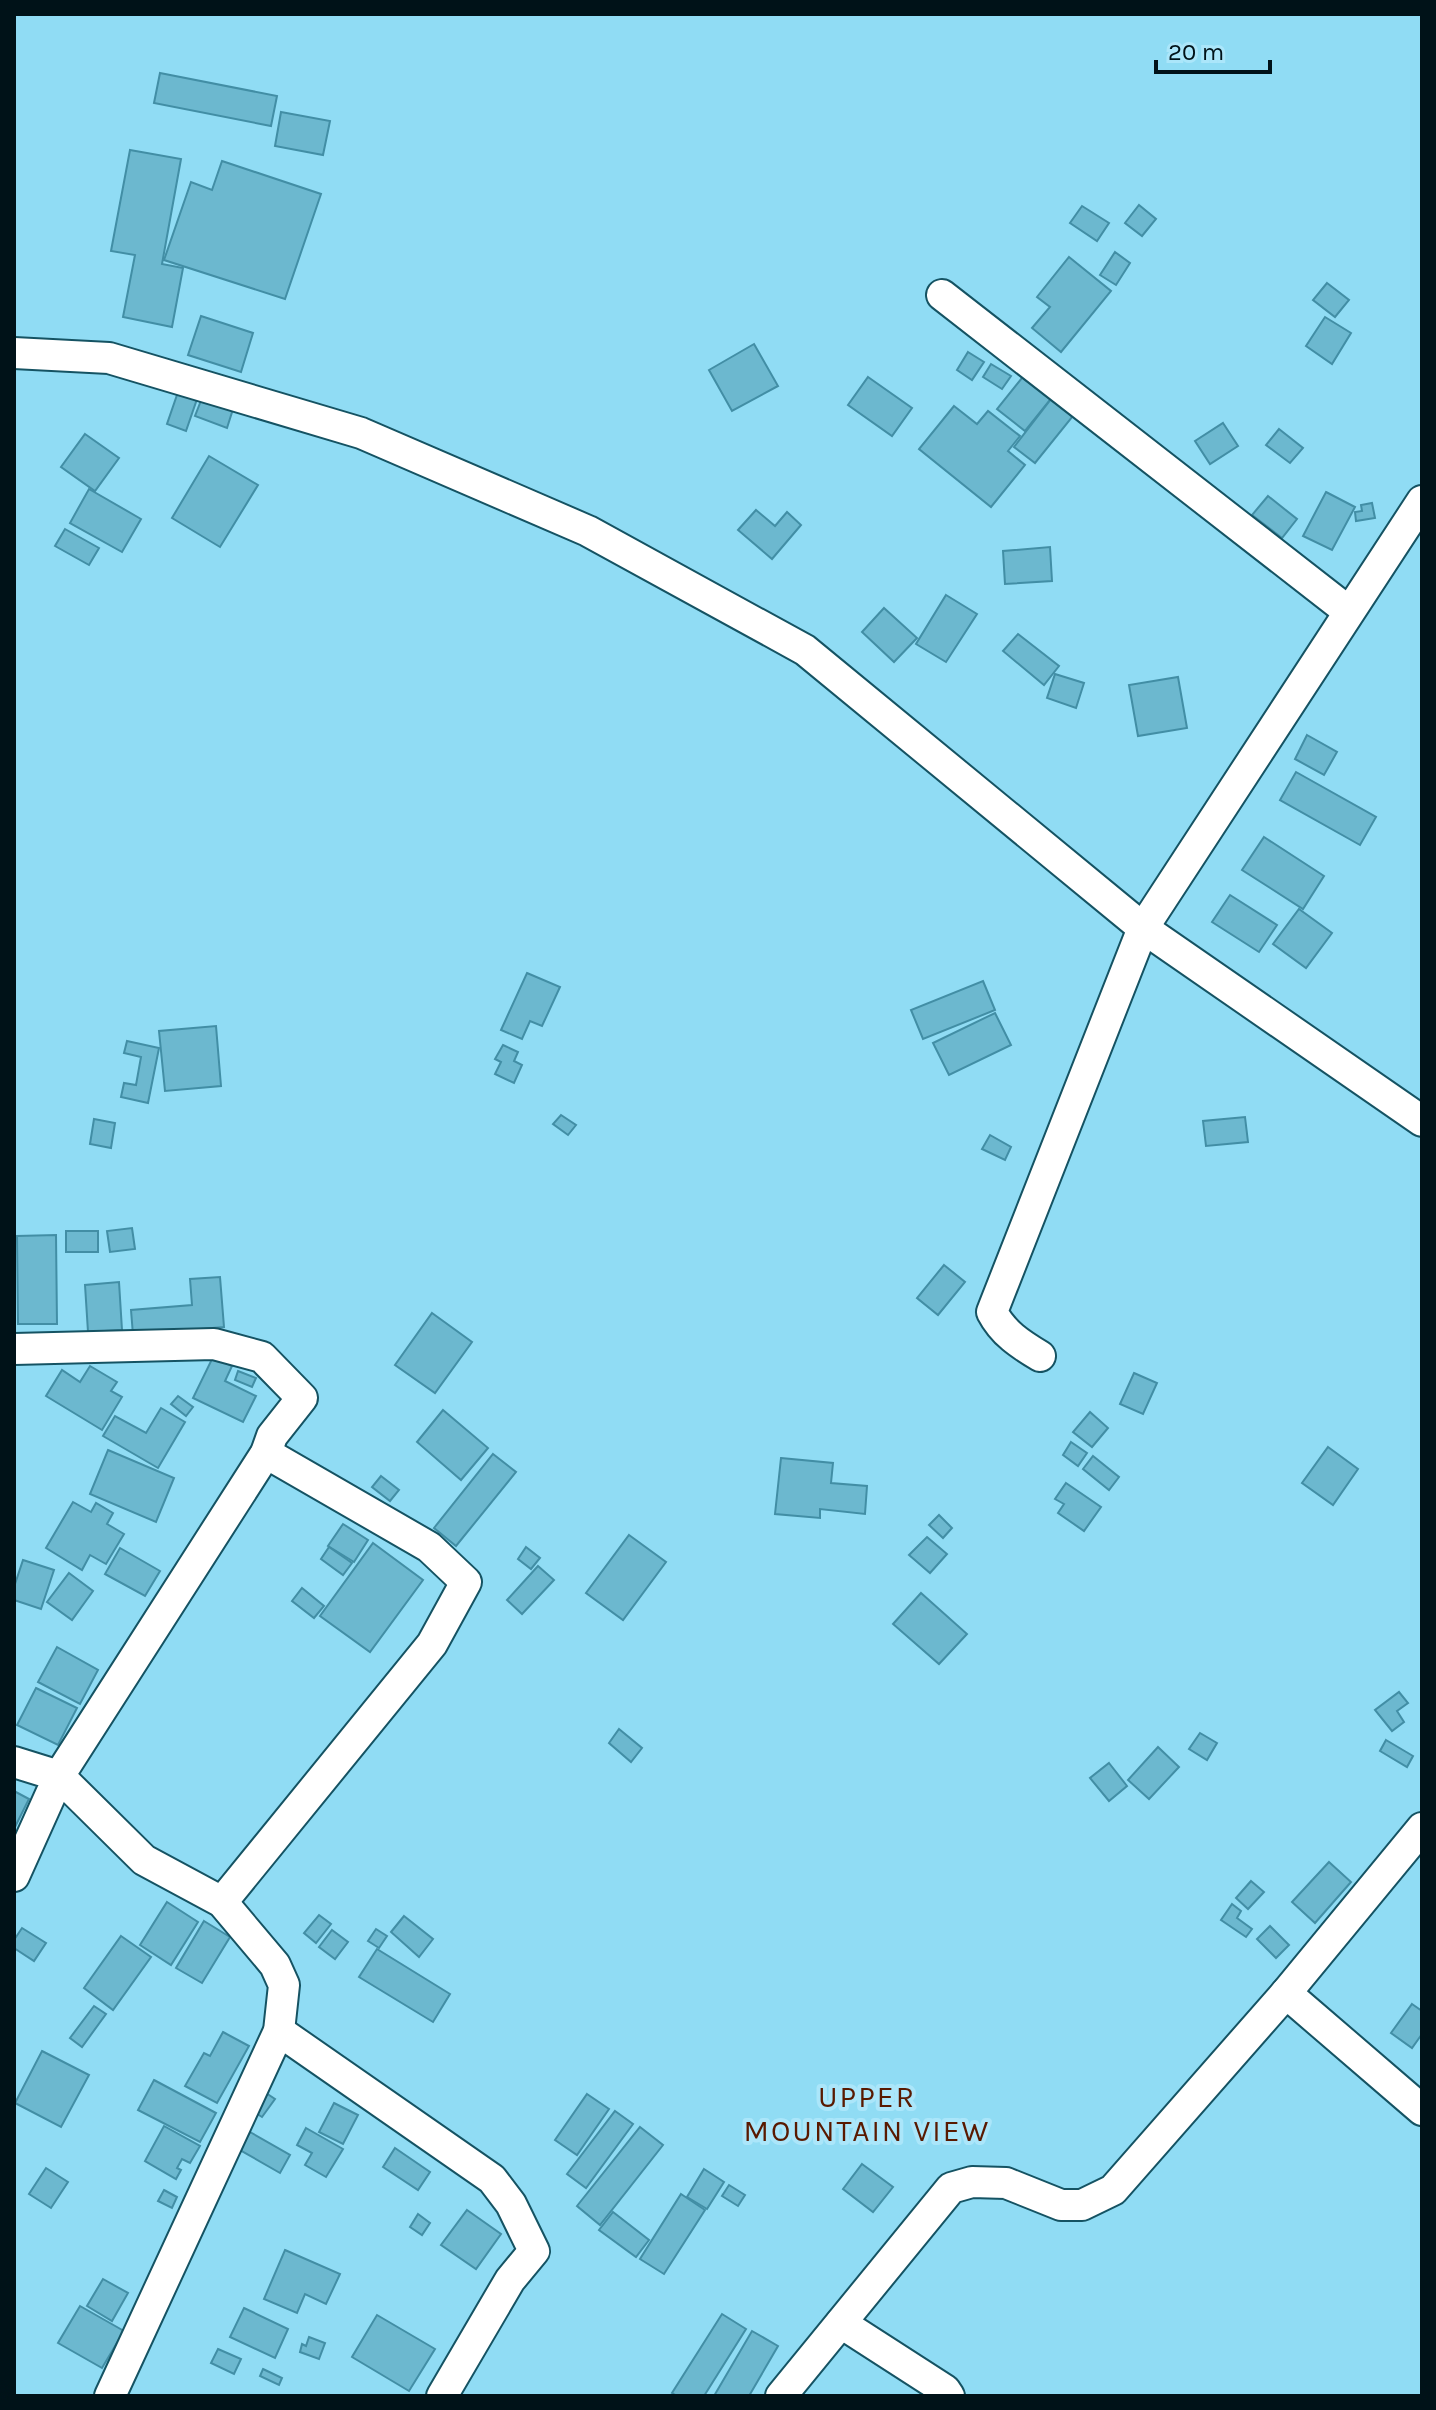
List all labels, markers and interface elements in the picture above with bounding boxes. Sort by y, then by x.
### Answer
scale bar [1156,24,1270,74]
text: 20 m [1168,38,1224,66]
district label: UPPER MOUNTAIN VIEW [744,2079,990,2149]

